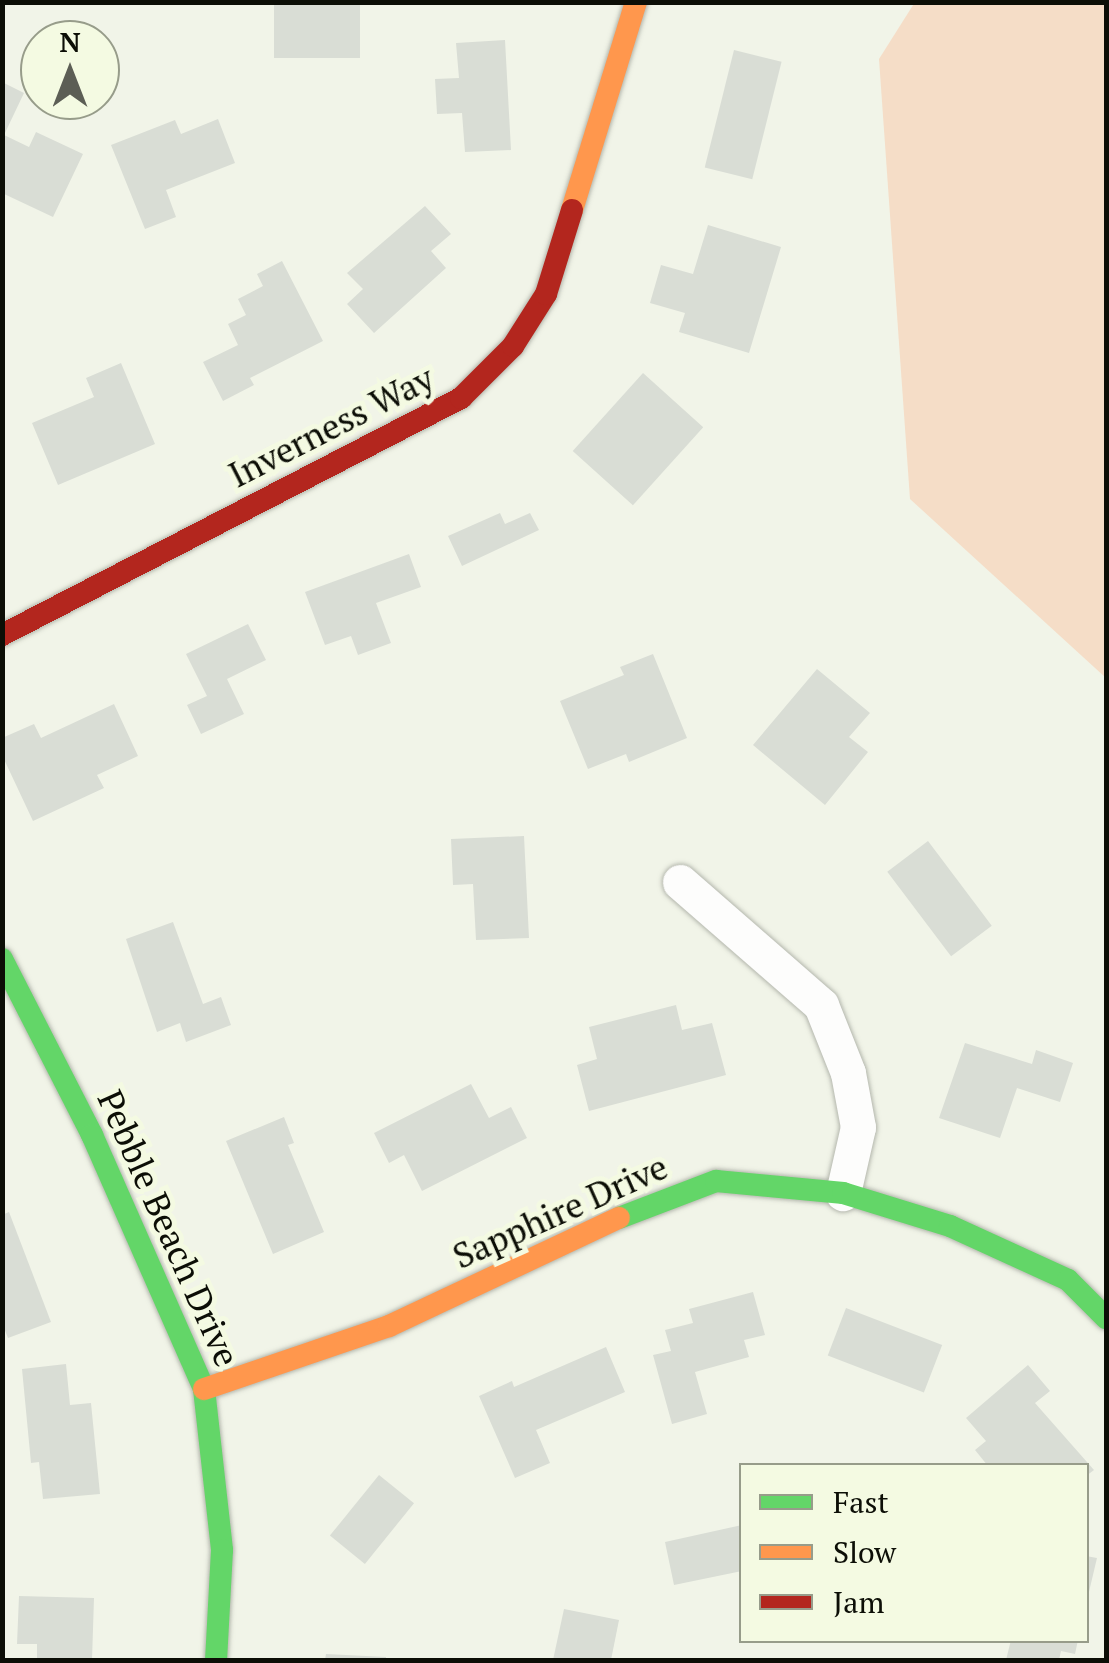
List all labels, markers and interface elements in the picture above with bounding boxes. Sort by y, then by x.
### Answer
north arrow [20,20,120,120]
text: N [59,23,81,60]
street label: Inverness Way [222,356,440,496]
street label: Pebble Beach Drive [89,1083,249,1373]
street label: Sapphire Drive [446,1145,674,1277]
legend [739,1463,1089,1643]
text: Fast [833,1482,889,1522]
text: Slow [833,1532,896,1572]
text: Jam [833,1582,884,1622]

